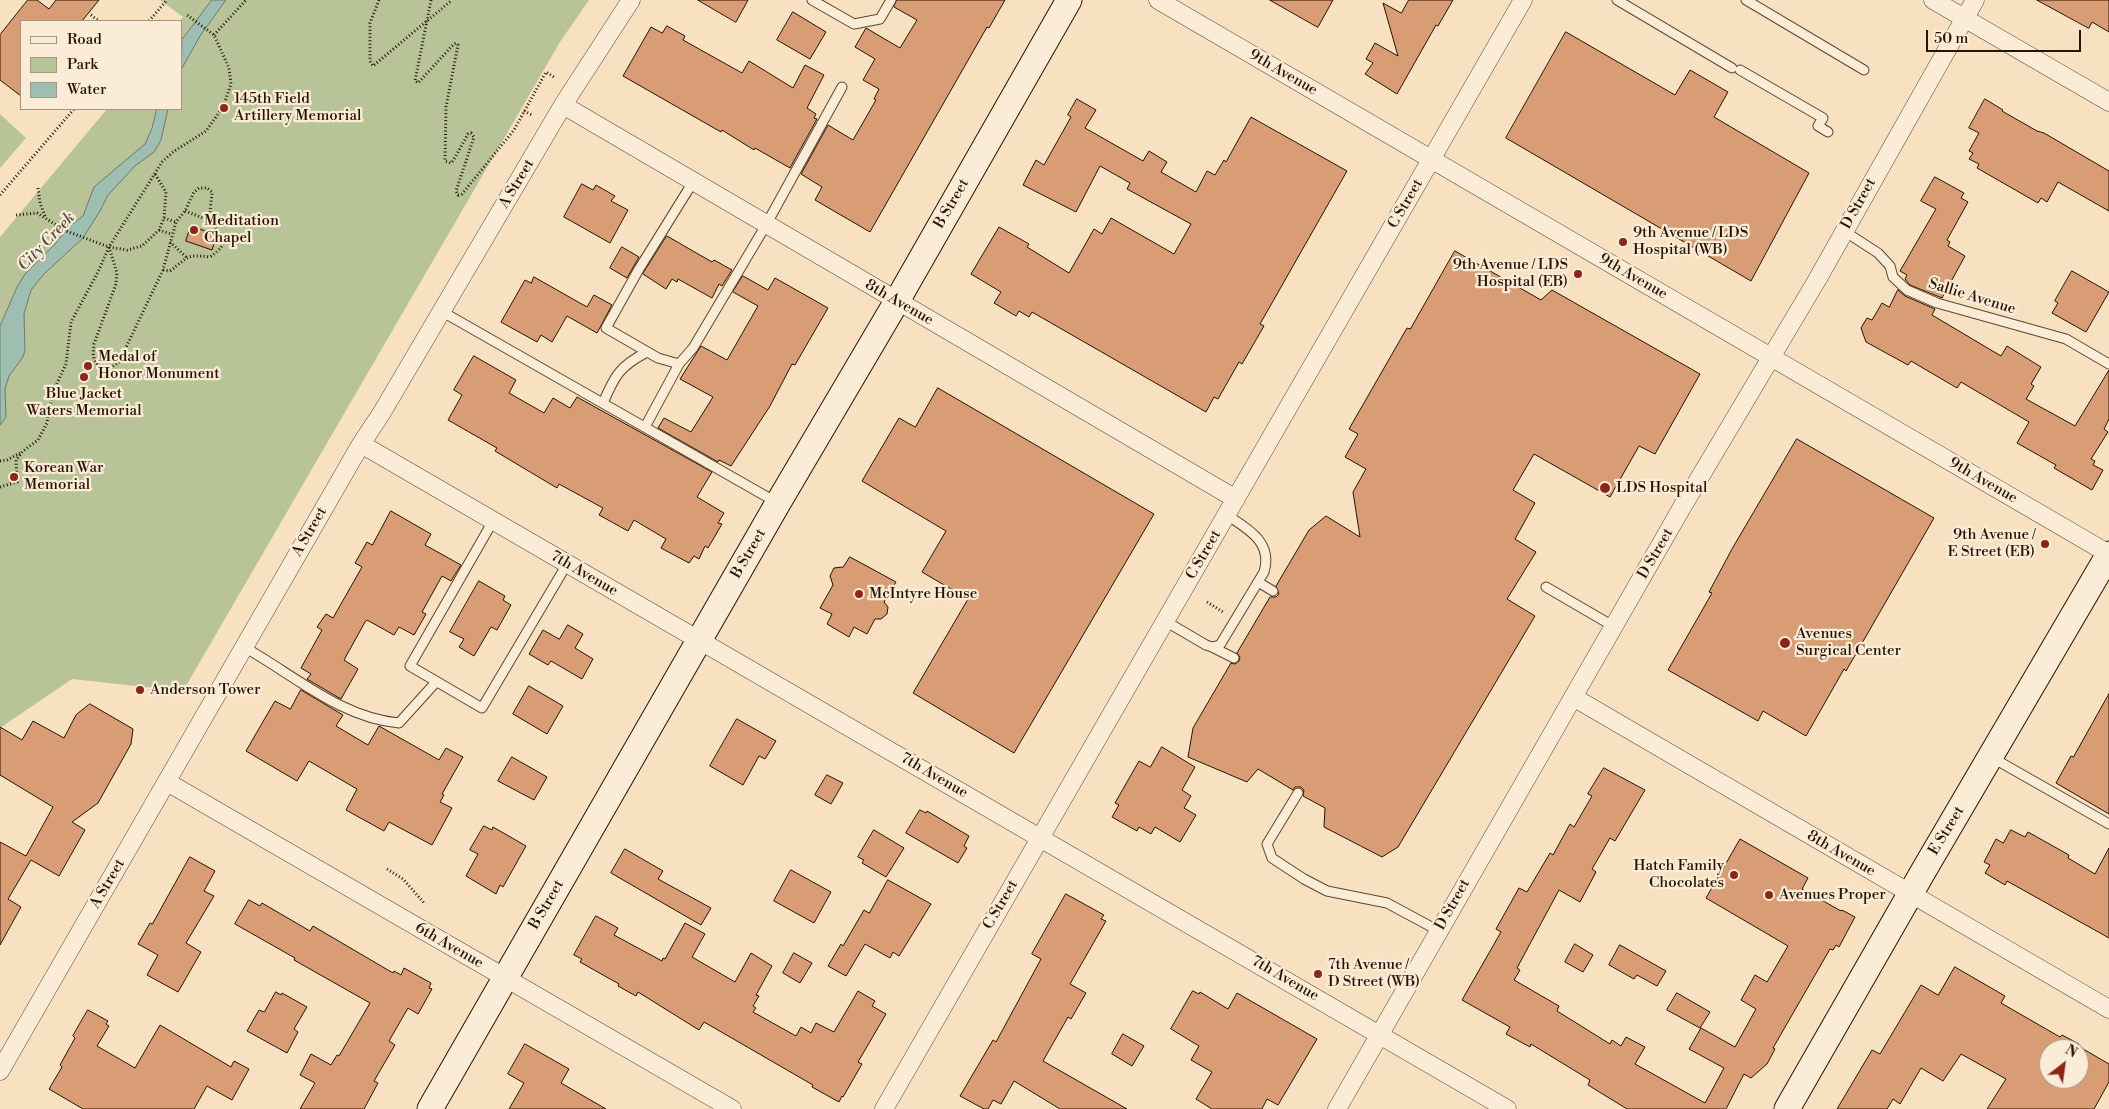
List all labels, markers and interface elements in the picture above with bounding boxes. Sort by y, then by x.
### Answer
legend [20,20,182,110]
scale bar [1929,20,2084,52]
text: 50 m [1934,29,1968,48]
text: Road [67,30,102,49]
street label: 9th Avenue [1246,46,1320,100]
text: Park [67,55,98,74]
text: Water [67,80,106,99]
place label: 145th Field Artillery Memorial [234,90,361,125]
marker: 145th Field Artillery Memorial [218,102,230,114]
street label: A Street [495,156,539,212]
street label: D Street [1838,175,1880,233]
street label: B Street [931,176,973,232]
street label: C Street [1385,176,1427,232]
water label: City Creek [14,209,80,275]
place label: Meditation Chapel [204,212,279,247]
marker: Meditation Chapel [188,224,200,236]
place label: 9th Avenue / LDS Hospital (WB) [1633,224,1748,259]
marker: 9th Avenue / LDS Hospital (WB) [1617,236,1629,248]
street label: 9th Avenue [1596,250,1670,304]
place label: 9th Avenue / LDS Hospital (EB) [1453,256,1568,291]
marker: 9th Avenue / LDS Hospital (EB) [1572,268,1584,280]
street label: Sallie Avenue [1926,275,2018,319]
street label: 8th Avenue [862,276,936,330]
place label: Medal of Honor Monument [98,348,220,383]
marker: Medal of Honor Monument [82,360,94,372]
marker: Blue Jacket Waters Memorial [78,371,90,383]
place label: Blue Jacket Waters Memorial [26,385,142,420]
street label: 9th Avenue [1946,454,2020,508]
place label: Korean War Memorial [24,459,104,494]
marker: Korean War Memorial [8,471,20,483]
place label: LDS Hospital [1616,479,1707,497]
marker: LDS Hospital [1598,481,1612,495]
street label: A Street [289,504,331,560]
street label: D Street [1634,525,1678,583]
street label: B Street [728,526,770,582]
place label: 9th Avenue / E Street (EB) [1948,526,2035,561]
street label: C Street [1183,527,1225,583]
marker: 9th Avenue / E Street (EB) [2039,538,2051,550]
street label: 7th Avenue [547,548,621,600]
place label: McIntyre House [869,585,977,603]
marker: McIntyre House [853,588,865,600]
place label: Avenues Surgical Center [1796,625,1901,660]
marker: Avenues Surgical Center [1778,636,1792,650]
place label: Anderson Tower [150,681,261,699]
marker: Anderson Tower [134,684,146,696]
street label: 7th Avenue [897,750,971,802]
street label: E Street [1925,803,1969,859]
street label: 8th Avenue [1804,827,1878,881]
street label: A Street [87,856,129,912]
place label: Hatch Family Chocolates [1633,857,1724,892]
marker: Hatch Family Chocolates [1728,869,1740,881]
street label: D Street [1432,876,1474,934]
street label: B Street [526,877,568,933]
street label: C Street [980,877,1022,933]
place label: Avenues Proper [1779,886,1886,904]
marker: Avenues Proper [1763,889,1775,901]
street label: 6th Avenue [412,919,486,973]
street label: 7th Avenue [1248,953,1322,1005]
place label: 7th Avenue / D Street (WB) [1328,956,1420,991]
marker: 7th Avenue / D Street (WB) [1312,968,1324,980]
north arrow [2039,1039,2089,1089]
text: N [2062,1041,2080,1062]

